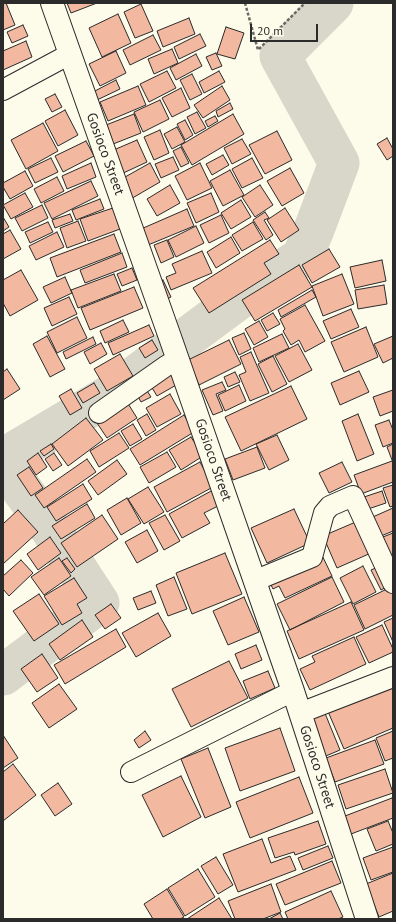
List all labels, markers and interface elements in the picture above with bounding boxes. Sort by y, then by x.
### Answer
scale bar [252,16,320,42]
text: 20 m [257,23,283,38]
street label: Gosioco Street [82,111,128,197]
street label: Gosioco Street [191,417,235,503]
street label: Gosioco Street [296,723,338,811]

